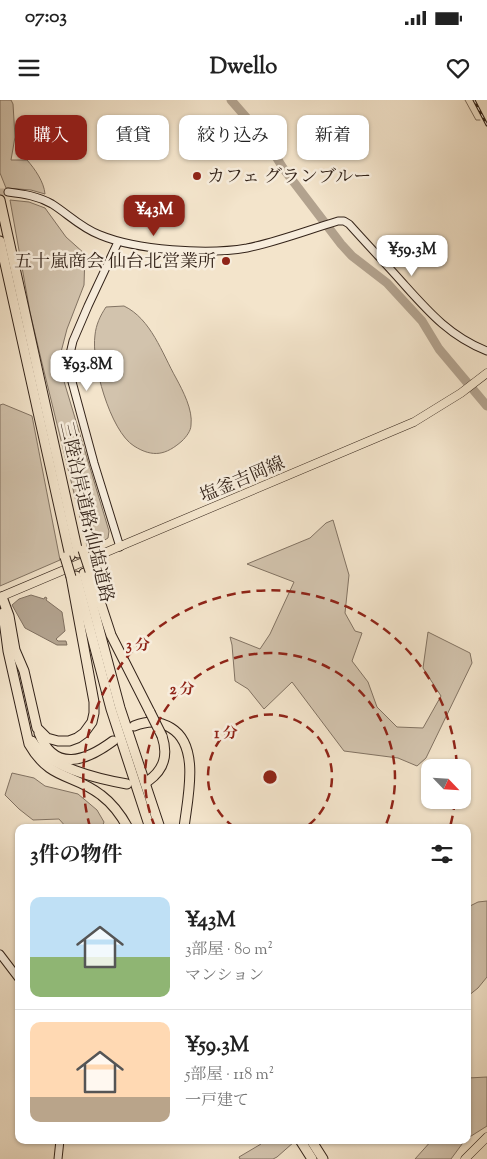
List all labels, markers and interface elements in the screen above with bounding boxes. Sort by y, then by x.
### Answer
text: 07:03 [25,4,67,31]
text: Dwello [210,52,277,84]
icon: menu [15,54,43,82]
icon: heart [444,54,472,82]
chip: 購入 [15,115,87,160]
chip: 賃貸 [97,115,169,160]
chip: 絞り込み [179,115,287,160]
chip: 新着 [297,115,369,160]
place label: カフェ グランブルー [207,165,371,191]
marker: カフェ グランブルー [191,170,203,182]
pin: ¥43M [124,194,184,237]
text: ¥43M [135,199,173,222]
pin: ¥59.3M [371,234,453,277]
text: ¥59.3M [388,239,436,262]
place label: 五十嵐商会 仙台北営業所 [14,250,216,276]
marker: 五十嵐商会 仙台北営業所 [220,255,232,267]
pin: ¥93.8M [46,350,128,392]
text: ¥93.8M [62,354,112,377]
street label: 三陸沿岸道路;仙塩道路 [52,420,118,605]
street label: 塩釜吉岡線 [196,451,289,510]
text: 3 分 [126,636,150,657]
text: 2 分 [169,680,195,701]
text: 1 分 [214,724,238,745]
north arrow [421,759,471,809]
map controls [421,759,471,809]
centre of rings [261,768,279,786]
icon: filters [428,840,456,868]
text: 3件の物件 [30,841,122,871]
text: ¥43M [185,906,236,936]
icon: home [70,917,130,977]
text: 3部屋 · 80 m² [185,939,273,962]
text: マンション [185,965,264,988]
text: ¥59.3M [185,1031,249,1061]
icon: home [70,1042,130,1102]
text: 5部屋 · 118 m² [185,1064,274,1087]
text: 一戸建て [185,1090,249,1113]

